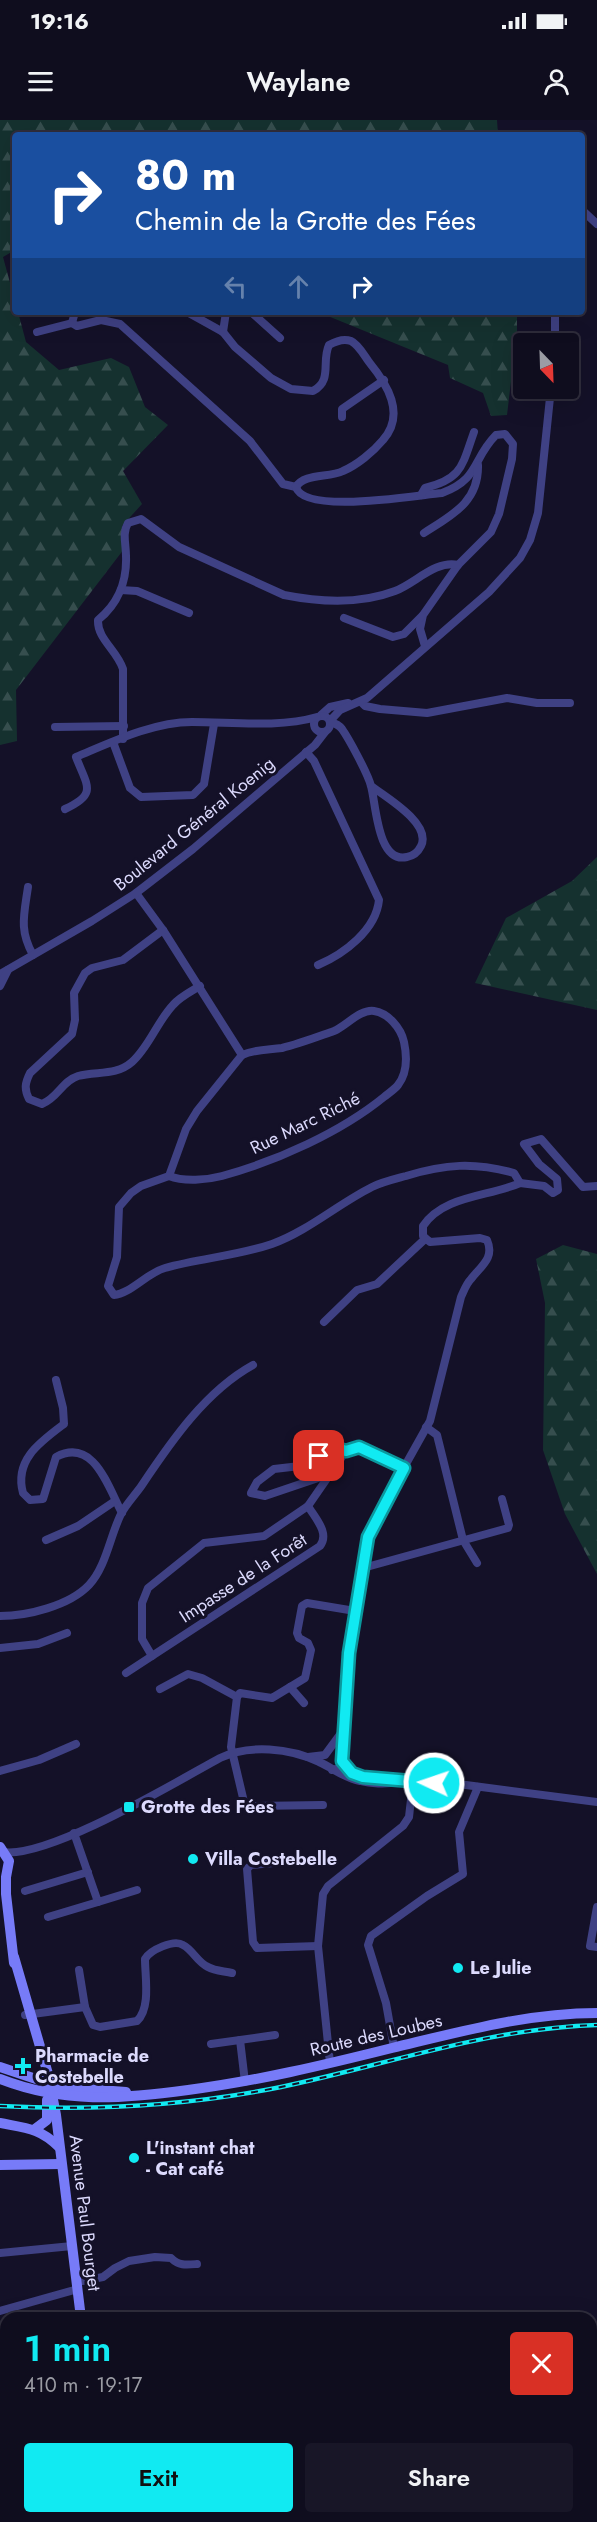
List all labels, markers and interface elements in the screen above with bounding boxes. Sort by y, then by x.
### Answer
text: 19:16 [30,5,89,37]
text: Waylane [247,62,350,101]
icon: menu [24,65,57,98]
icon: person [540,65,573,98]
text: 80 m [135,145,236,206]
icon: right [36,156,114,234]
text: Chemin de la Grotte des Fées [135,201,476,240]
icon: left [219,270,252,303]
icon: ahead [282,270,315,303]
icon: right [345,270,378,303]
north arrow [513,333,579,399]
map controls [513,333,579,399]
street label: Boulevard Général Koenig [108,751,280,897]
street label: Rue Marc Riché [246,1085,364,1161]
pin [293,1430,344,1481]
icon: arrive [302,1439,335,1472]
street label: Impasse de la Forêt [174,1527,312,1629]
position arrow [402,1751,466,1815]
place label: Grotte des Fées [141,1794,274,1820]
marker: Grotte des Fées [122,1800,136,1814]
place label: Villa Costebelle [204,1846,337,1872]
marker: Villa Costebelle [186,1852,200,1866]
place label: Le Julie [470,1955,532,1981]
marker: Le Julie [451,1961,465,1975]
street label: Route des Loubes [307,2007,445,2063]
place label: Pharmacie de Costebelle [35,2043,149,2090]
marker: Pharmacie de Costebelle [16,2059,30,2073]
street label: Avenue Paul Bourget [62,2133,108,2293]
place label: L'instant chat - Cat café [146,2135,255,2182]
marker: L'instant chat - Cat café [127,2151,141,2165]
text: 1 min [24,2322,111,2374]
button: close [510,2332,573,2395]
text: 410 m · 19:17 [24,2371,142,2400]
button: Exit [24,2443,293,2512]
button: Share [305,2443,573,2512]

